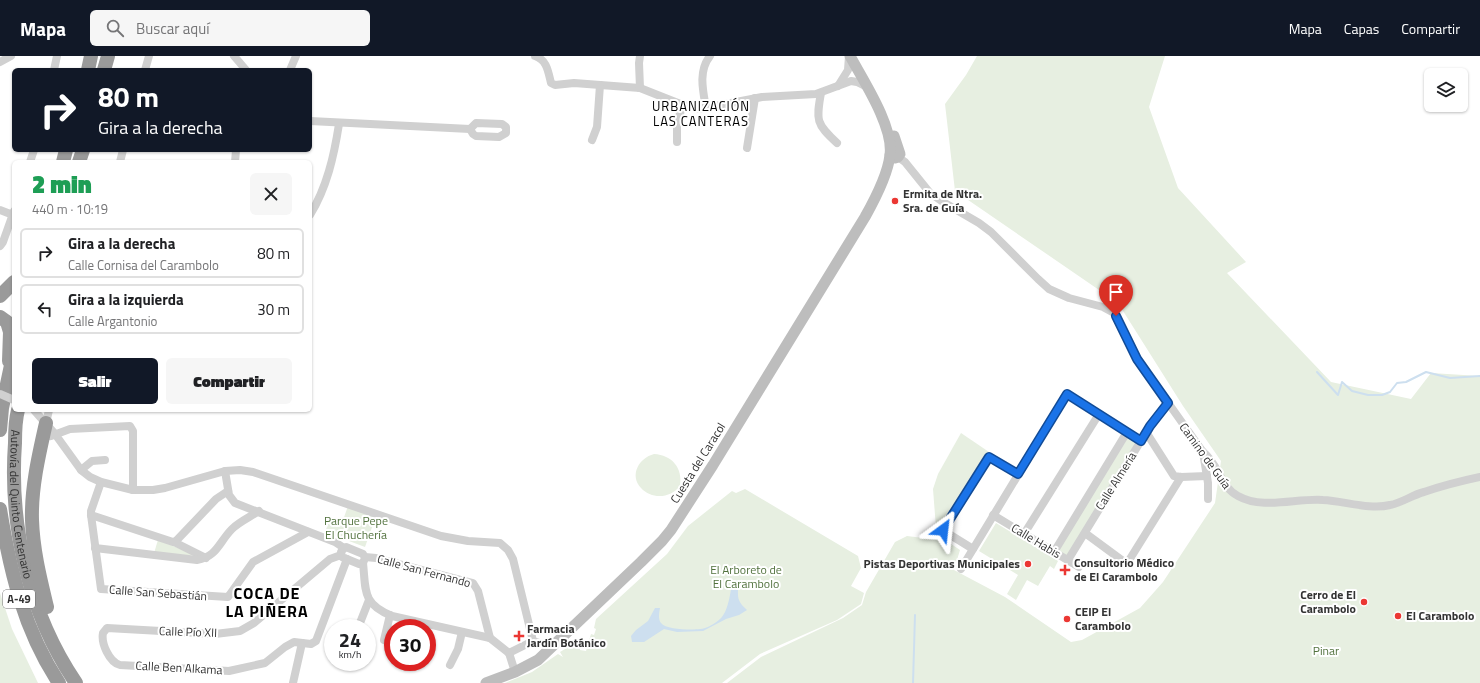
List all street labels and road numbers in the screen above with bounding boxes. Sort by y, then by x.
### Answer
street label: Cuesta del Caracol [665,419,730,507]
street label: Camino de Guía [1175,419,1236,493]
street label: Autovía del Quinto Centenario [5,429,38,581]
street label: Calle Almería [1090,448,1141,514]
street label: Calle Habis [1008,518,1065,563]
street label: Calle San Fernando [375,549,473,592]
street label: Calle San Sebastián [108,580,208,605]
road number: A-49 [3,590,35,608]
street label: Calle Pío XII [159,621,217,642]
street label: Calle Ben Alkama [135,656,223,679]

